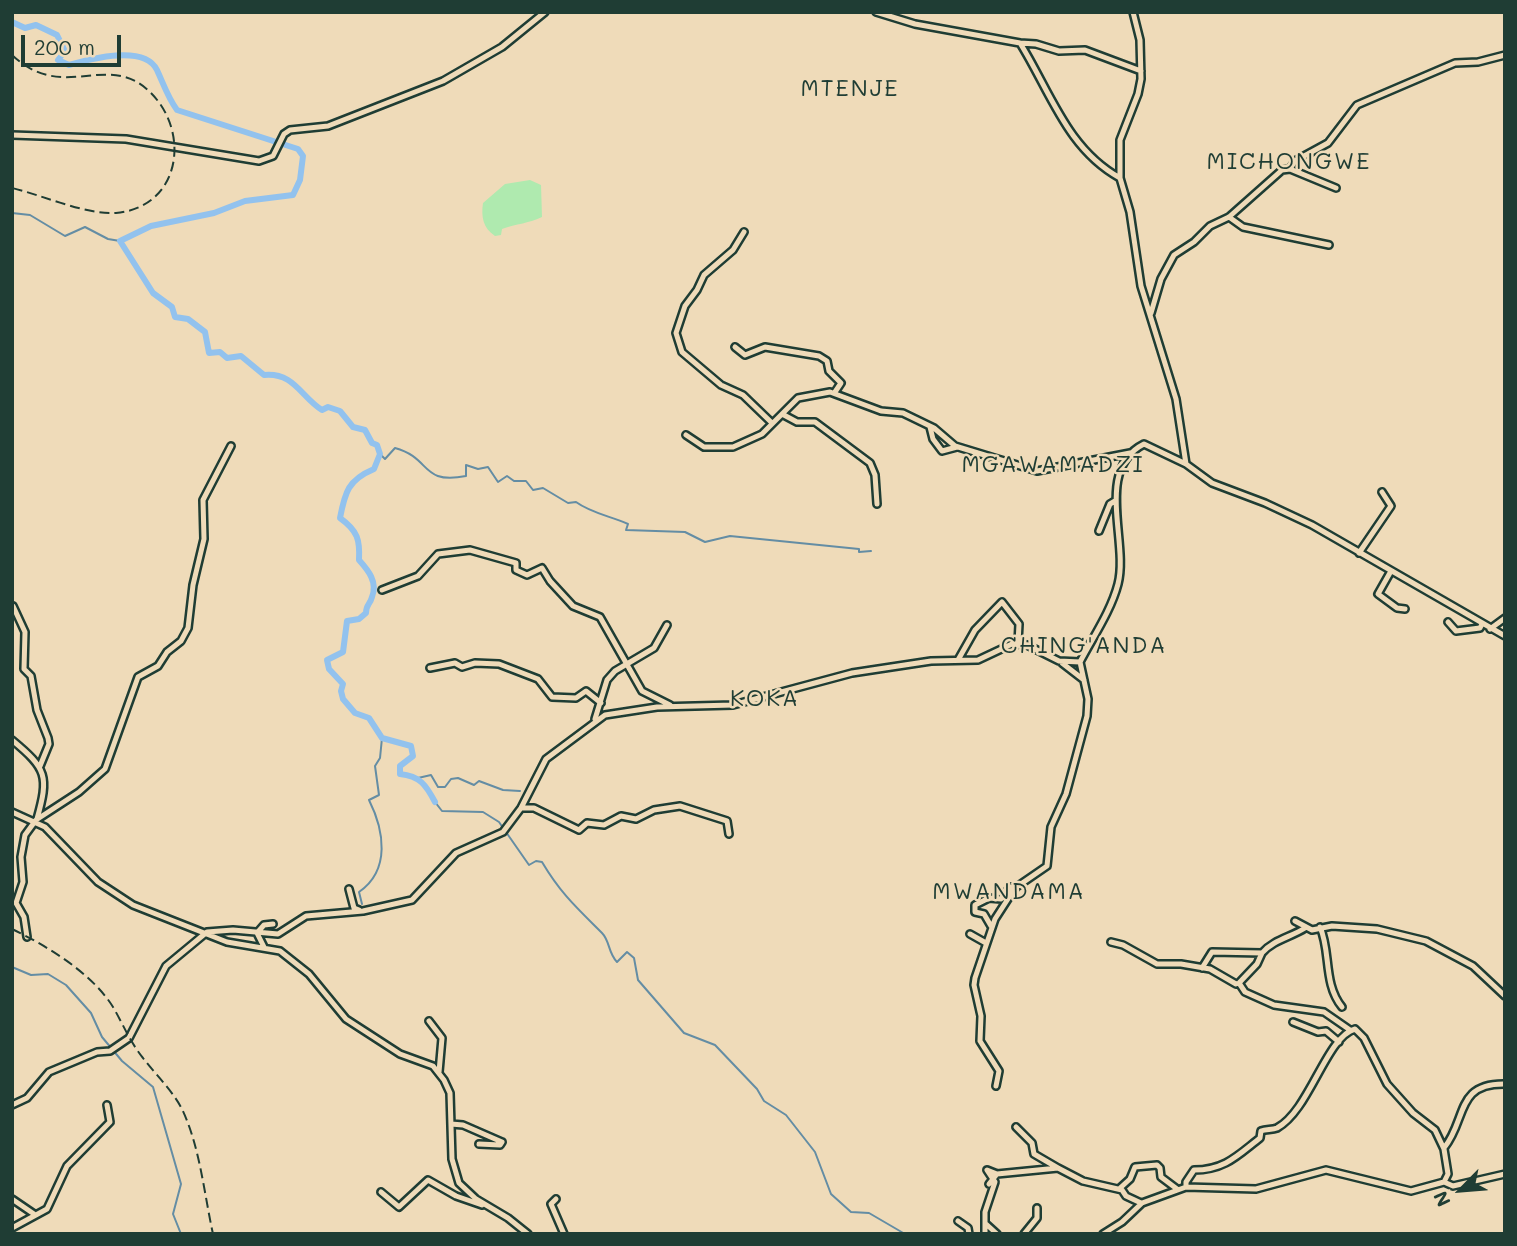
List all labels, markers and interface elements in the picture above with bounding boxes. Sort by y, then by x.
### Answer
scale bar [24,21,124,65]
text: 200 m [34,33,95,60]
district label: MTENJE [801,75,899,103]
district label: MICHONGWE [1208,148,1370,176]
district label: MGAWAMADZI [963,451,1143,479]
district label: CHING'ANDA [1002,632,1166,660]
district label: KOKA [730,685,800,713]
district label: MWANDAMA [933,878,1085,906]
north arrow [1426,1155,1496,1225]
text: N [1427,1187,1456,1211]

